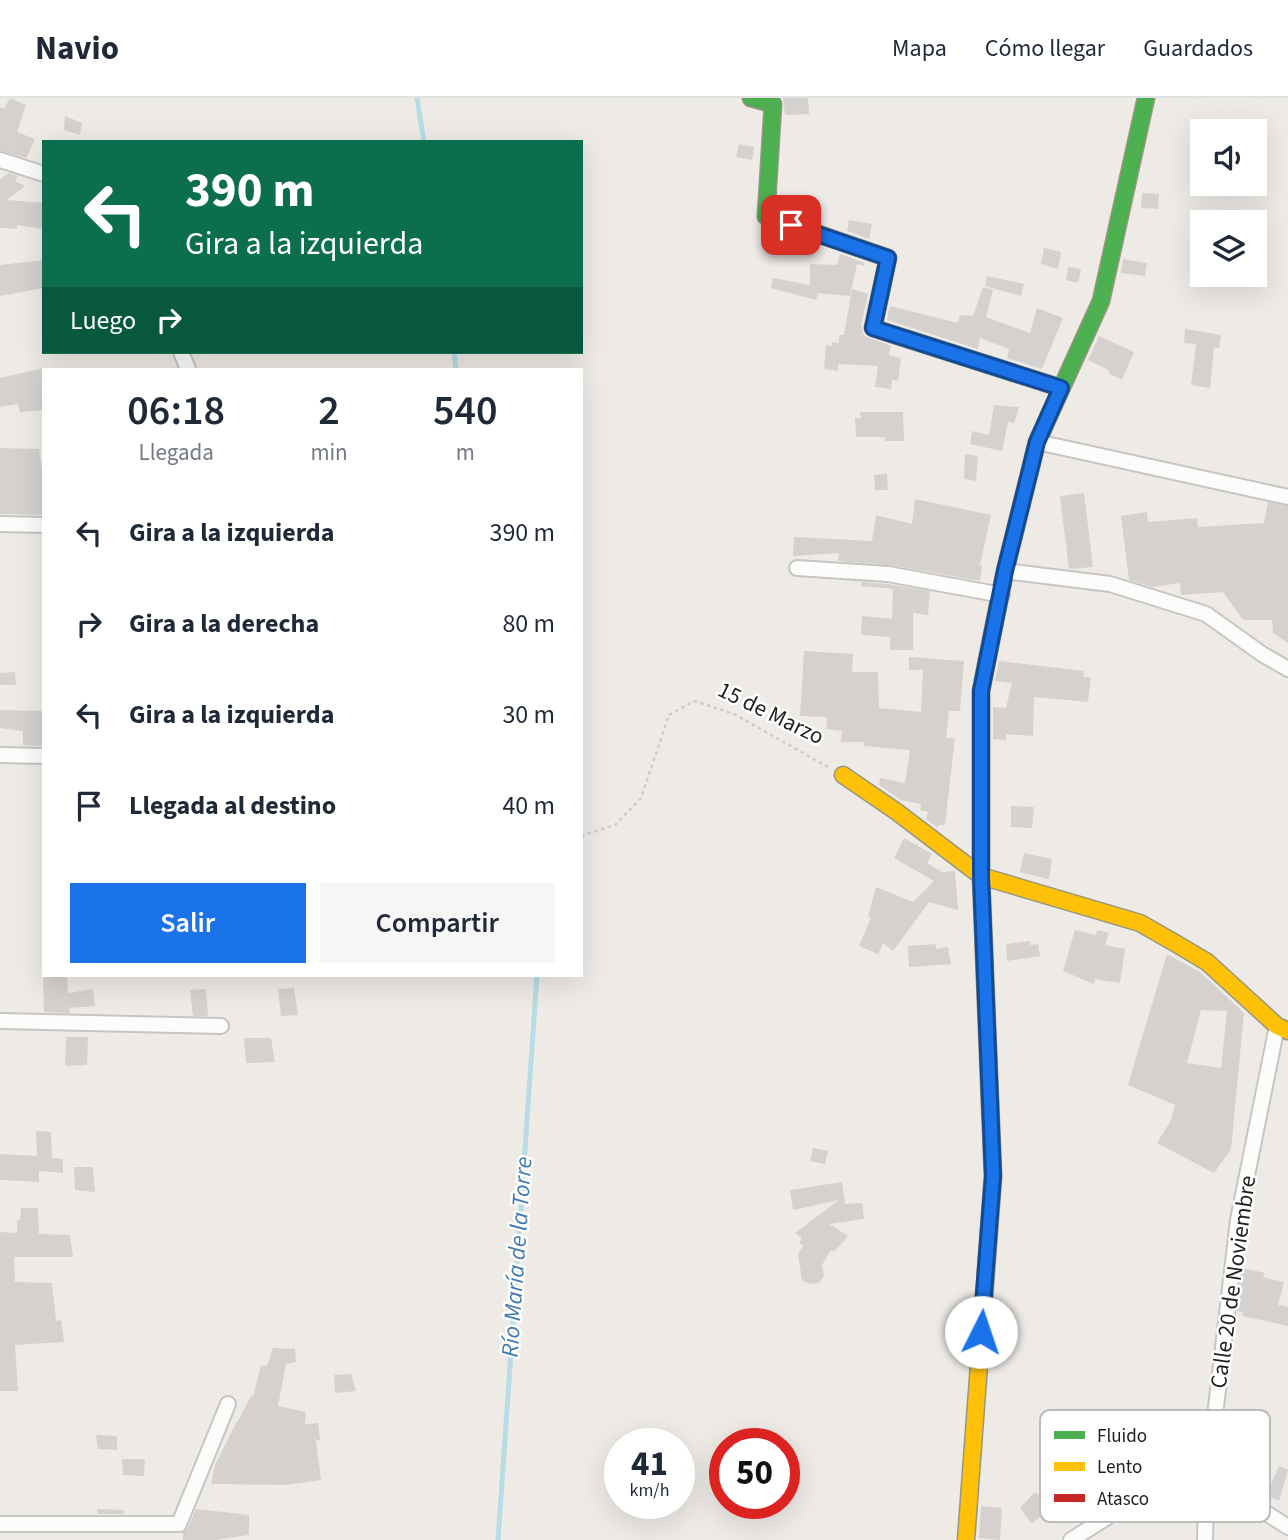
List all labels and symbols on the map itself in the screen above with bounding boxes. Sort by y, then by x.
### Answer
pin [761,195,821,255]
street label: 15 de Marzo [712,673,830,753]
water label: Río María de la Torre [493,1156,541,1358]
street label: Calle 20 de Noviembre [1202,1173,1264,1391]
position arrow [944,1295,1018,1369]
legend [1040,1410,1270,1522]
text: Fluido [1097,1423,1147,1450]
speed limit sign: 50 [709,1428,800,1519]
text: Lento [1097,1454,1142,1481]
text: Atasco [1097,1486,1149,1513]

